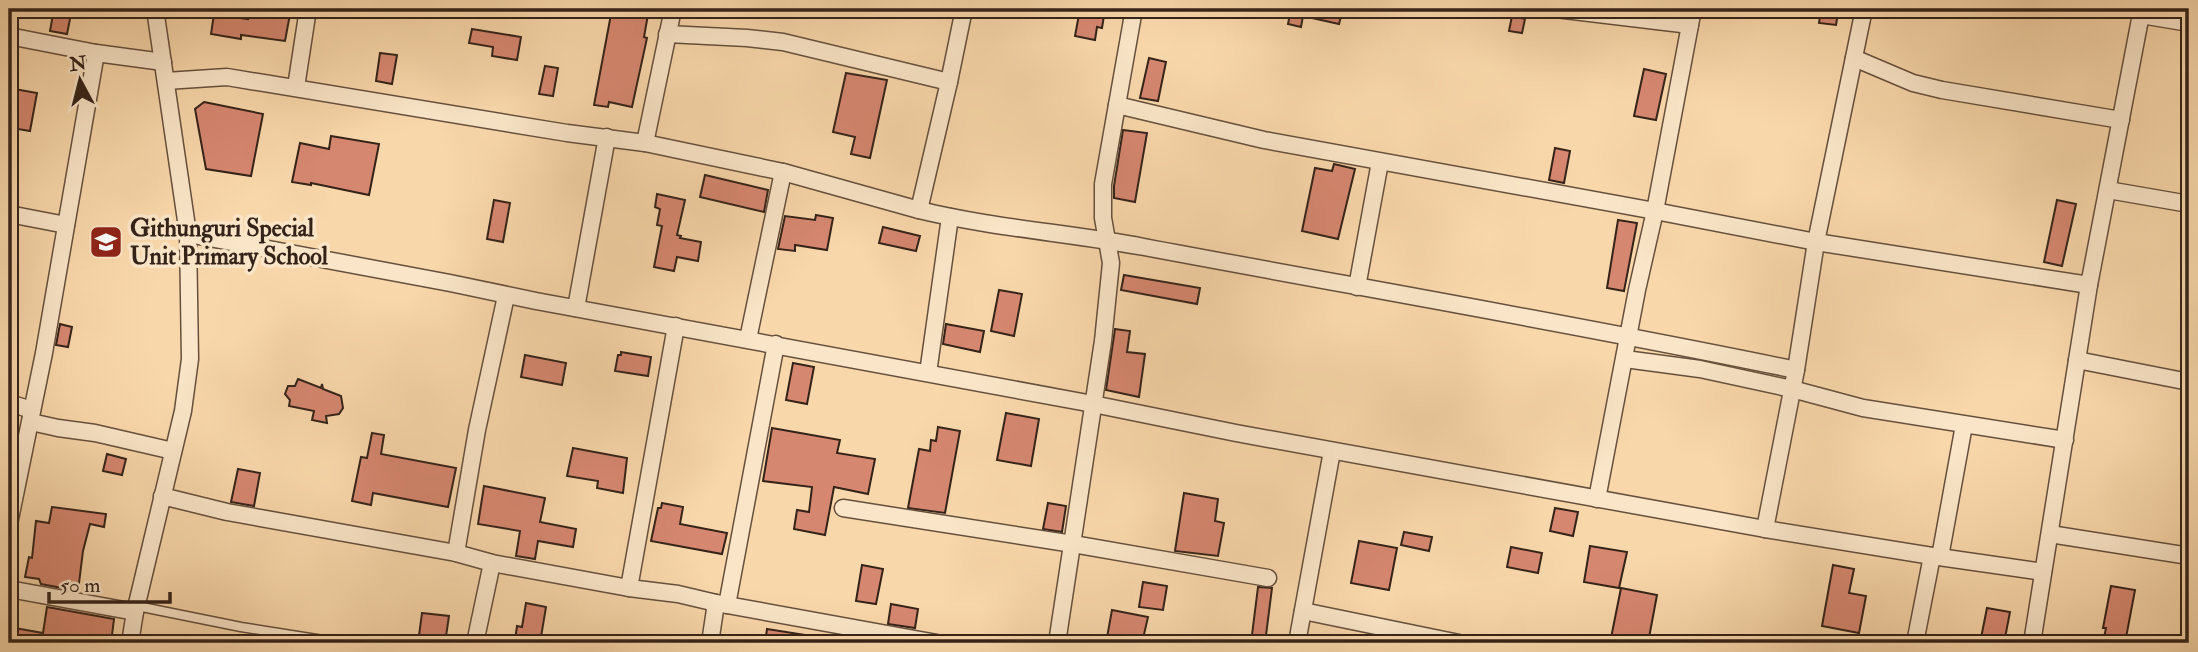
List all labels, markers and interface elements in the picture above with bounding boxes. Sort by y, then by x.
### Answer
north arrow [46,46,116,116]
text: N [67,51,89,77]
place label: Githunguri Special Unit Primary School [130,213,329,272]
school or university icon: Githunguri Special Unit Primary School [87,223,125,261]
scale bar [49,561,170,605]
text: 50 m [60,572,101,599]

